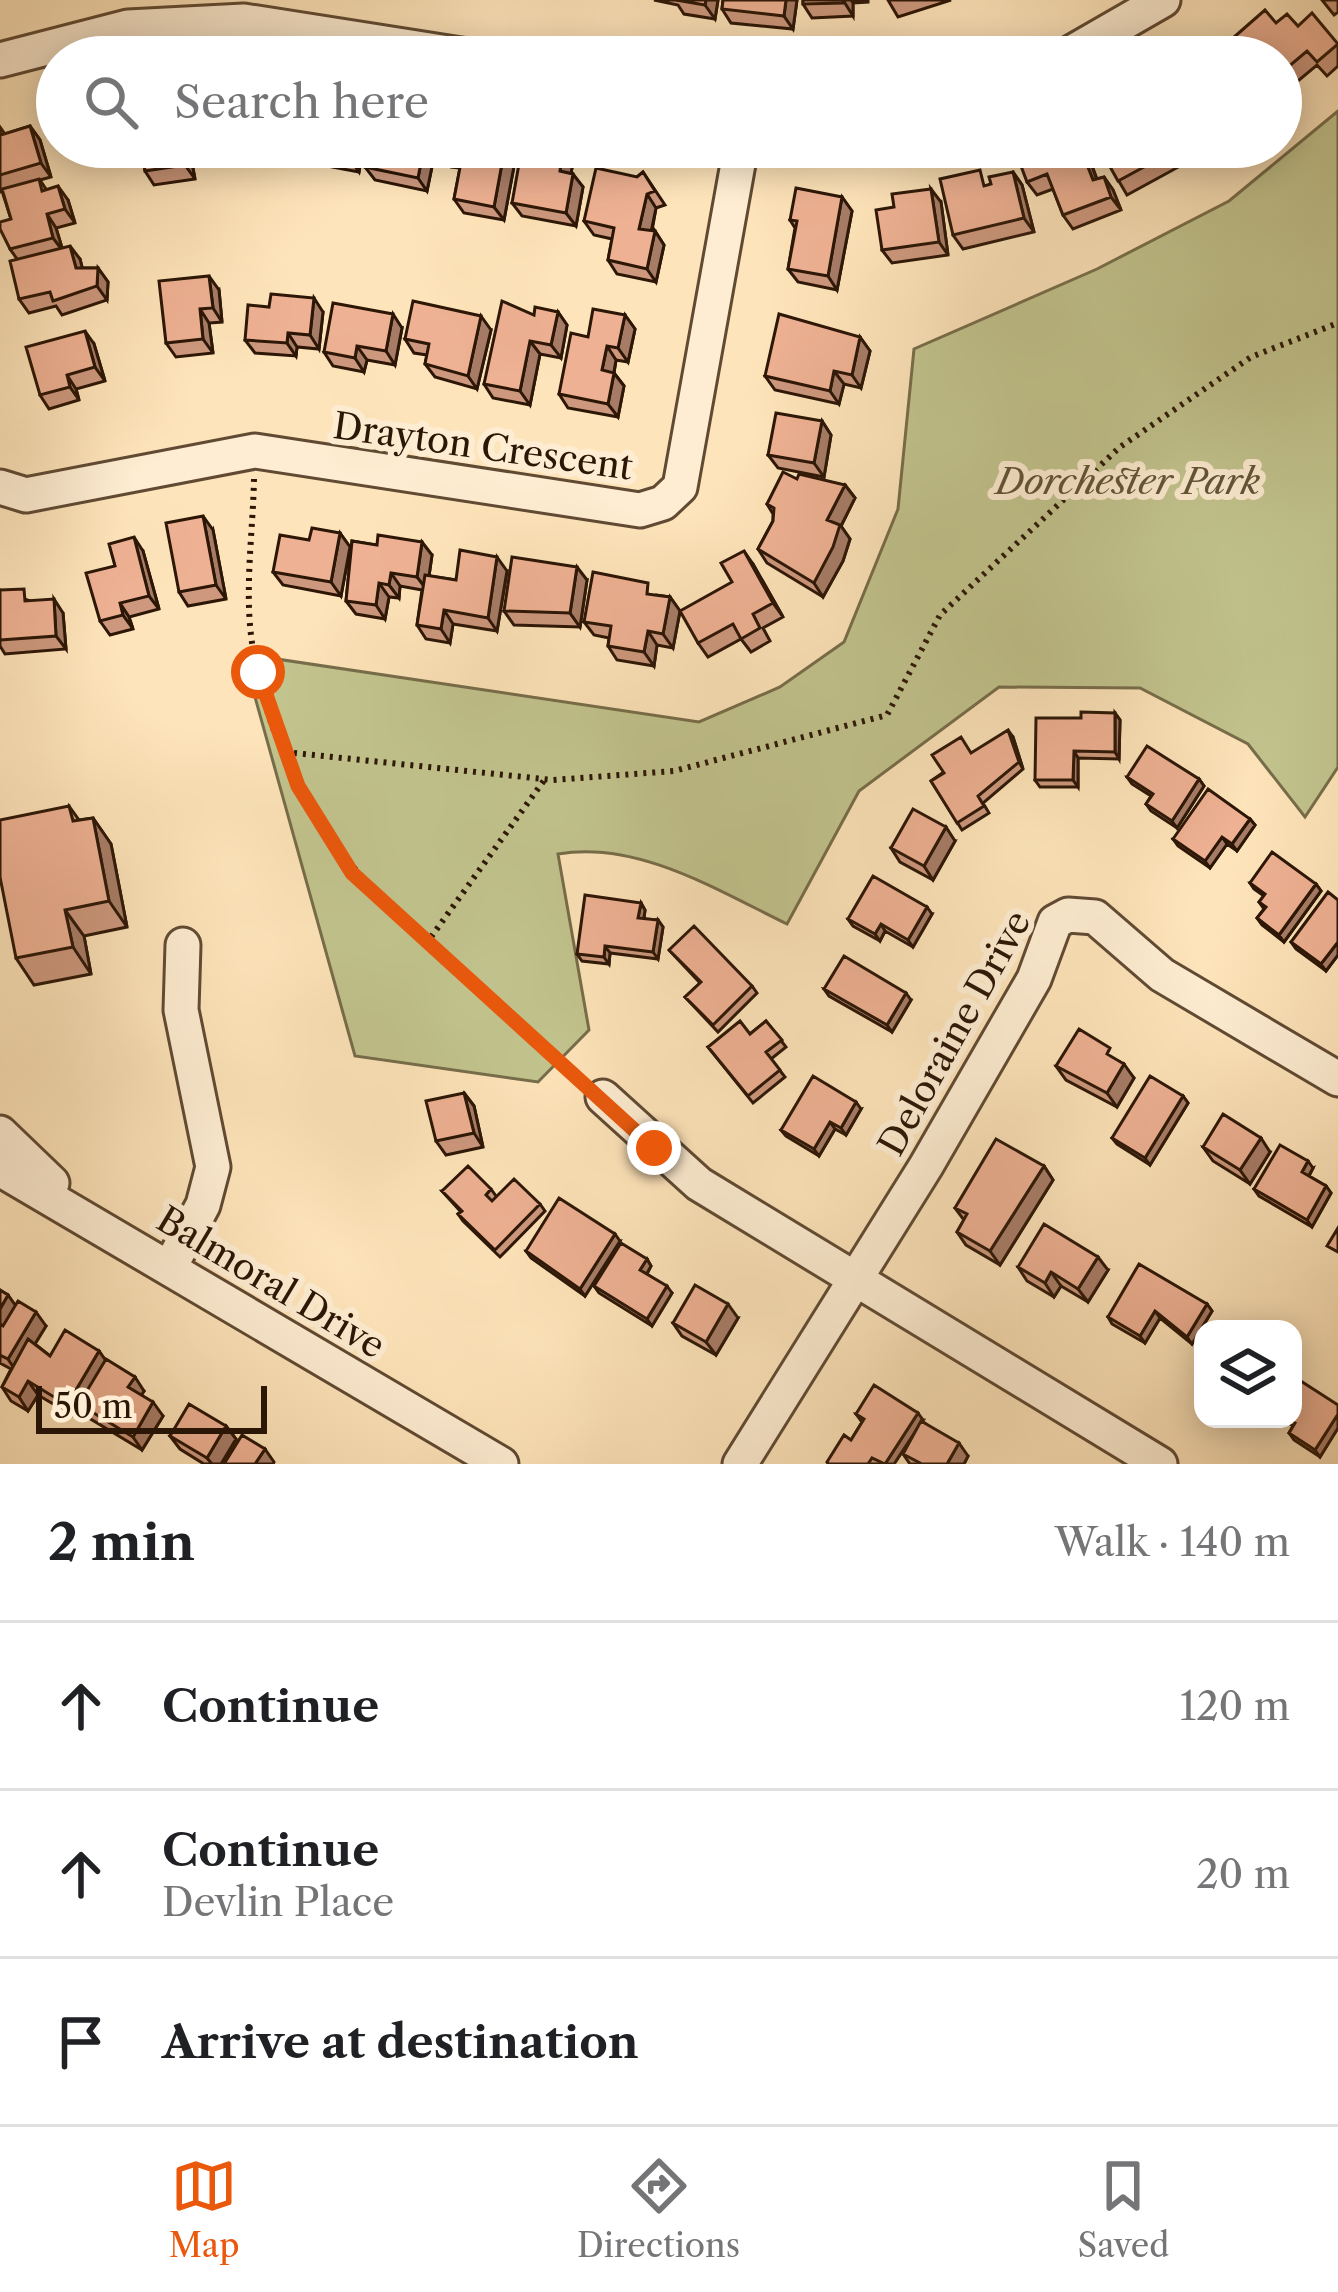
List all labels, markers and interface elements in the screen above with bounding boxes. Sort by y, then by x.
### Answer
search box [36,36,1302,168]
icon: search [78,69,144,135]
text: Search here [174,74,429,130]
street label: Drayton Crescent [330,403,636,489]
park label: Dorchester Park [993,459,1261,503]
route start [231,645,285,699]
street label: Deloraine Drive [869,903,1039,1163]
route end [627,1121,681,1175]
street label: Balmoral Drive [149,1197,393,1367]
map controls [1194,1320,1302,1428]
button: layers [1194,1320,1302,1428]
scale bar [36,1380,267,1433]
text: 50 m [54,1386,132,1427]
text: 2 min [48,1511,195,1573]
text: Walk · 140 m [1055,1518,1290,1566]
icon: ahead [48,1673,114,1739]
text: Continue [162,1678,379,1734]
text: 120 m [1180,1682,1290,1730]
text: Continue [162,1822,379,1878]
icon: ahead [48,1841,114,1907]
text: 20 m [1196,1850,1290,1898]
text: Devlin Place [162,1878,394,1926]
icon: arrive [48,2009,114,2075]
text: Arrive at destination [162,2014,639,2070]
tab: Map [169,2153,240,2266]
tab: Directions [577,2153,740,2266]
tab: Saved [1078,2153,1169,2266]

